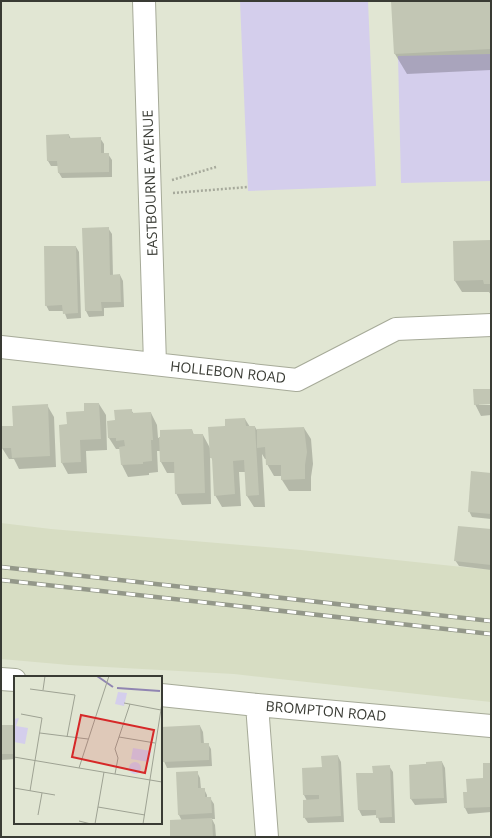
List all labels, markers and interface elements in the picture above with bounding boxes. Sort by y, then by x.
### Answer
street label: EASTBOURNE AVENUE [137,110,162,256]
street label: HOLLEBON ROAD [169,356,287,387]
inset map [14,676,162,824]
street label: BROMPTON ROAD [265,696,387,725]

